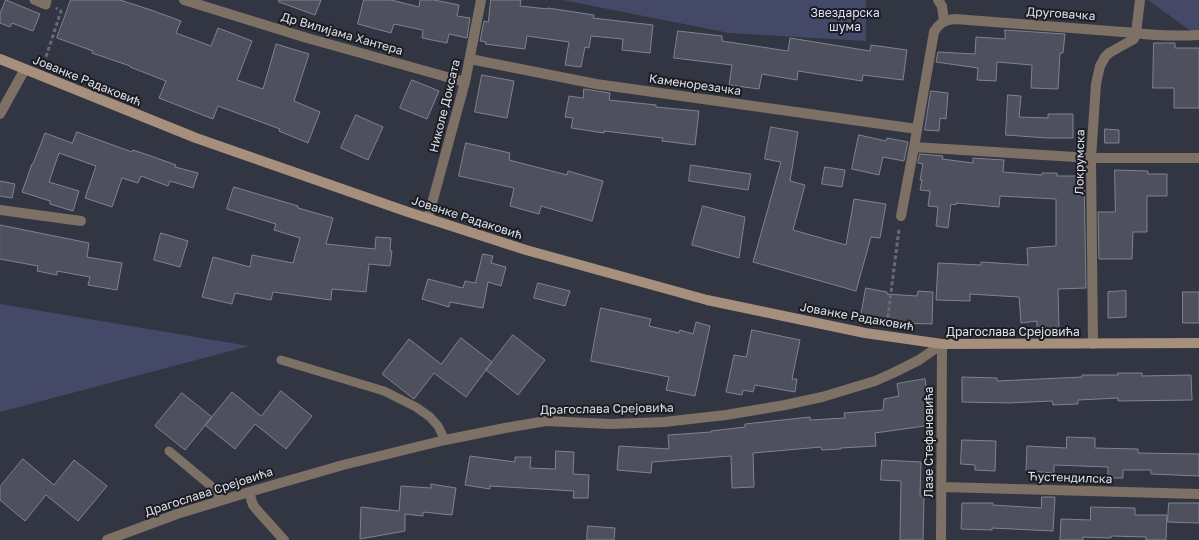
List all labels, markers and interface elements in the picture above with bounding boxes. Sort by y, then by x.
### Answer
street label: Друговачка [1026,4,1096,24]
park label: Звездарска шума [810,6,880,34]
street label: Др Вилијама Хантера [279,10,405,58]
street label: Јованке Радаковић [31,53,143,109]
street label: Николе Доксата [426,58,464,154]
street label: Каменорезачка [648,71,742,99]
street label: Локрумска [1072,129,1088,195]
street label: Јованке Радаковић [410,193,524,243]
street label: Јованке Радаковић [799,300,915,334]
street label: Драгослава Срејовића [946,325,1080,339]
street label: Лазе Стефановића [922,387,936,497]
street label: Драгослава Срејовића [540,401,674,417]
street label: Драгослава Срејовића [143,465,275,519]
street label: Ћустендилска [1027,469,1113,487]

